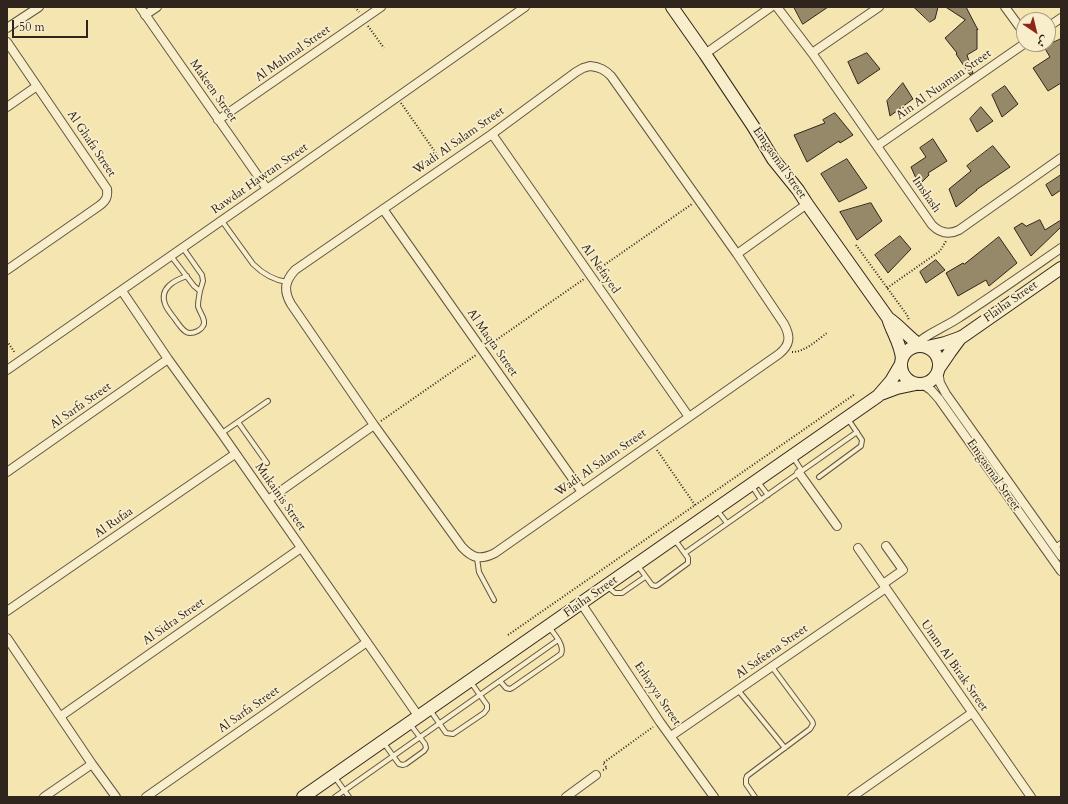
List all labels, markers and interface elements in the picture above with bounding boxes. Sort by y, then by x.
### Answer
scale bar [14,12,90,38]
north arrow [1016,12,1056,52]
text: 50 m [19,19,45,35]
street label: Al Mahmal Street [253,23,333,85]
text: ش [1034,32,1051,51]
street label: Ain Al Nuaman Street [894,47,994,123]
street label: Makeen Street [186,57,240,125]
street label: Wadi Al Salam Street [411,104,507,178]
street label: Al Ghafa Street [63,108,119,180]
street label: Emgasmal Street [749,124,809,202]
street label: Rawdat Hawtan Street [209,140,311,218]
street label: Imshash [908,174,944,216]
street label: Al Nefayed [578,241,622,297]
street label: Flaiha Street [981,278,1041,326]
street label: Al Maqta Street [464,307,520,379]
street label: Al Sarfa Street [48,380,114,432]
street label: Wadi Al Salam Street [553,426,649,500]
street label: Emgasmal Street [963,436,1023,514]
street label: Mukainis Street [251,460,309,534]
street label: Al Rufaa [92,505,136,541]
street label: Flaiha Street [561,573,621,621]
street label: Al Sidra Street [140,595,208,649]
street label: Umm Al Birak Street [917,618,991,714]
street label: Al Safeena Street [733,622,811,682]
street label: Erhayya Street [630,660,684,728]
street label: Al Sarfa Street [216,684,282,736]

